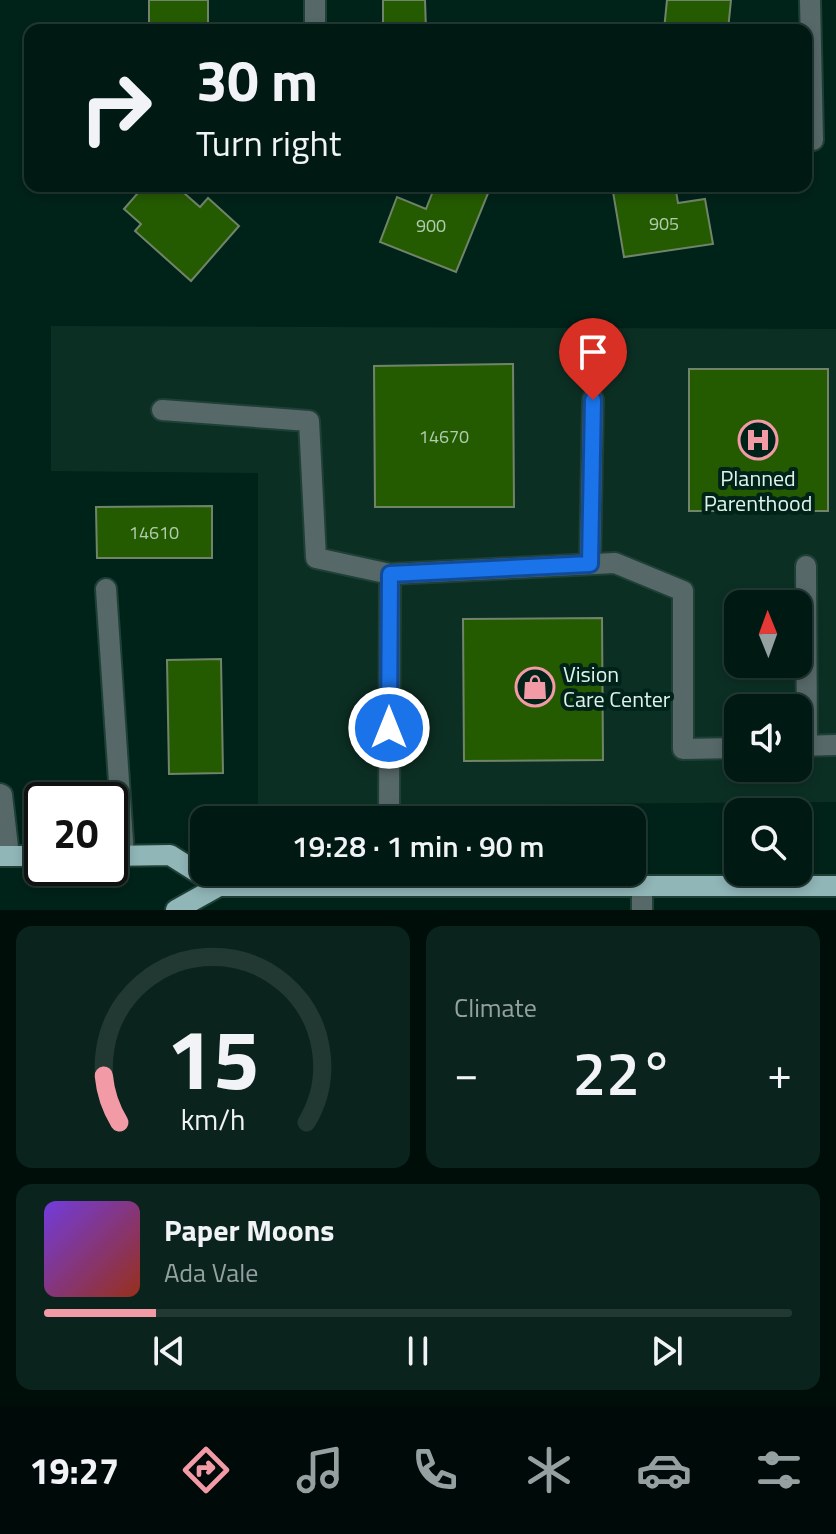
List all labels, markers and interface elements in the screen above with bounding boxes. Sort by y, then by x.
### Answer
text: 30 m [196,38,318,123]
icon: right [64,56,168,160]
text: Turn right [196,115,341,170]
house number: 905 [649,210,679,237]
house number: 900 [416,212,446,239]
pin [559,318,627,400]
icon: arrive [571,330,615,374]
hospital icon: Planned Parenthood [737,419,779,461]
house number: 14670 [419,423,469,450]
place label: Planned Parenthood [704,461,812,520]
house number: 14610 [129,519,179,546]
north arrow [724,590,812,678]
map controls [724,590,812,886]
place label: Vision Care Center [563,657,671,716]
shop icon: Vision Care Center [514,666,556,708]
position arrow [347,686,431,770]
button: sound [724,694,812,782]
speed limit sign: 20 [24,782,128,886]
button: search [724,798,812,886]
text: 19:28 · 1 min · 90 m [292,823,544,869]
text: Climate [454,988,537,1027]
text: 15 [166,995,260,1121]
text: 22° [573,1027,673,1118]
text: − [454,1039,479,1106]
text: + [767,1039,792,1106]
text: km/h [181,1098,245,1141]
text: Paper Moons [164,1207,334,1253]
text: Ada Vale [164,1253,258,1292]
icon: previous [147,1329,191,1373]
icon: pause [396,1329,440,1373]
icon: next [645,1329,689,1373]
icon: directions [178,1442,234,1498]
icon: music [292,1442,348,1498]
icon: phone [407,1442,463,1498]
icon: climate [521,1442,577,1498]
icon: car [636,1442,692,1498]
icon: filters [751,1442,807,1498]
text: 19:27 [29,1443,119,1498]

